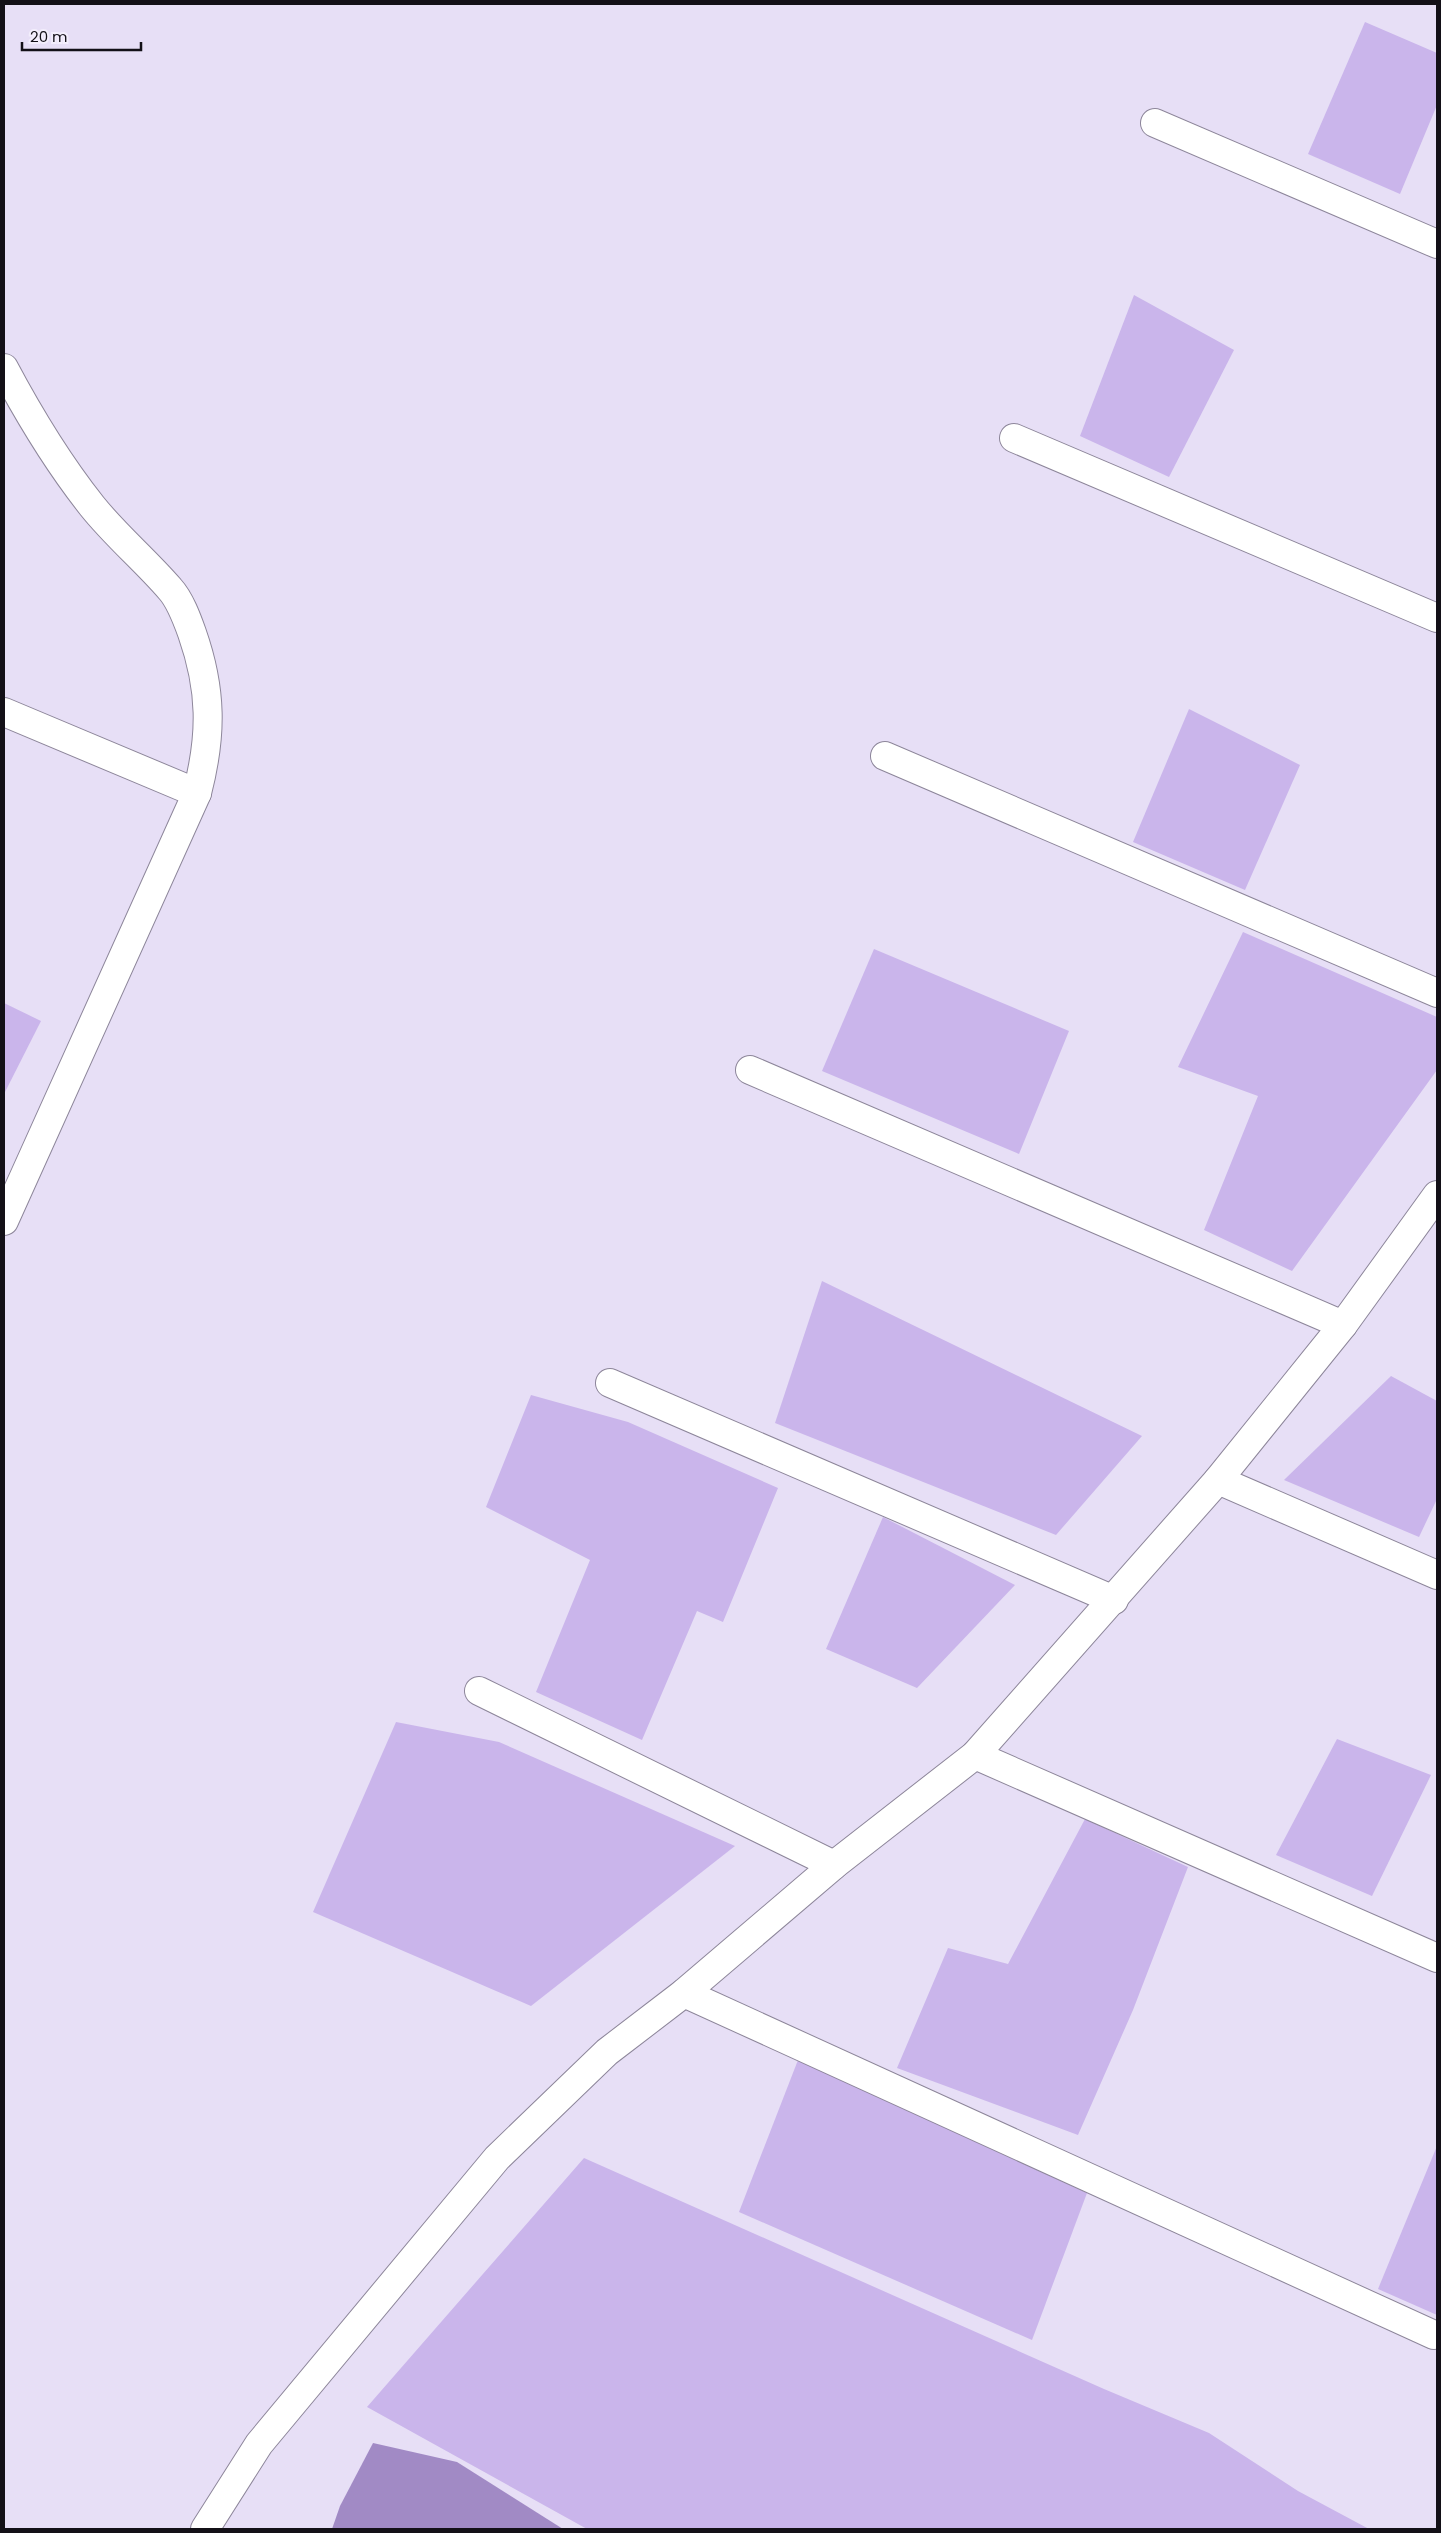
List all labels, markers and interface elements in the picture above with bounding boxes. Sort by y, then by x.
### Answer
scale bar [22,20,141,52]
text: 20 m [30,26,68,47]

